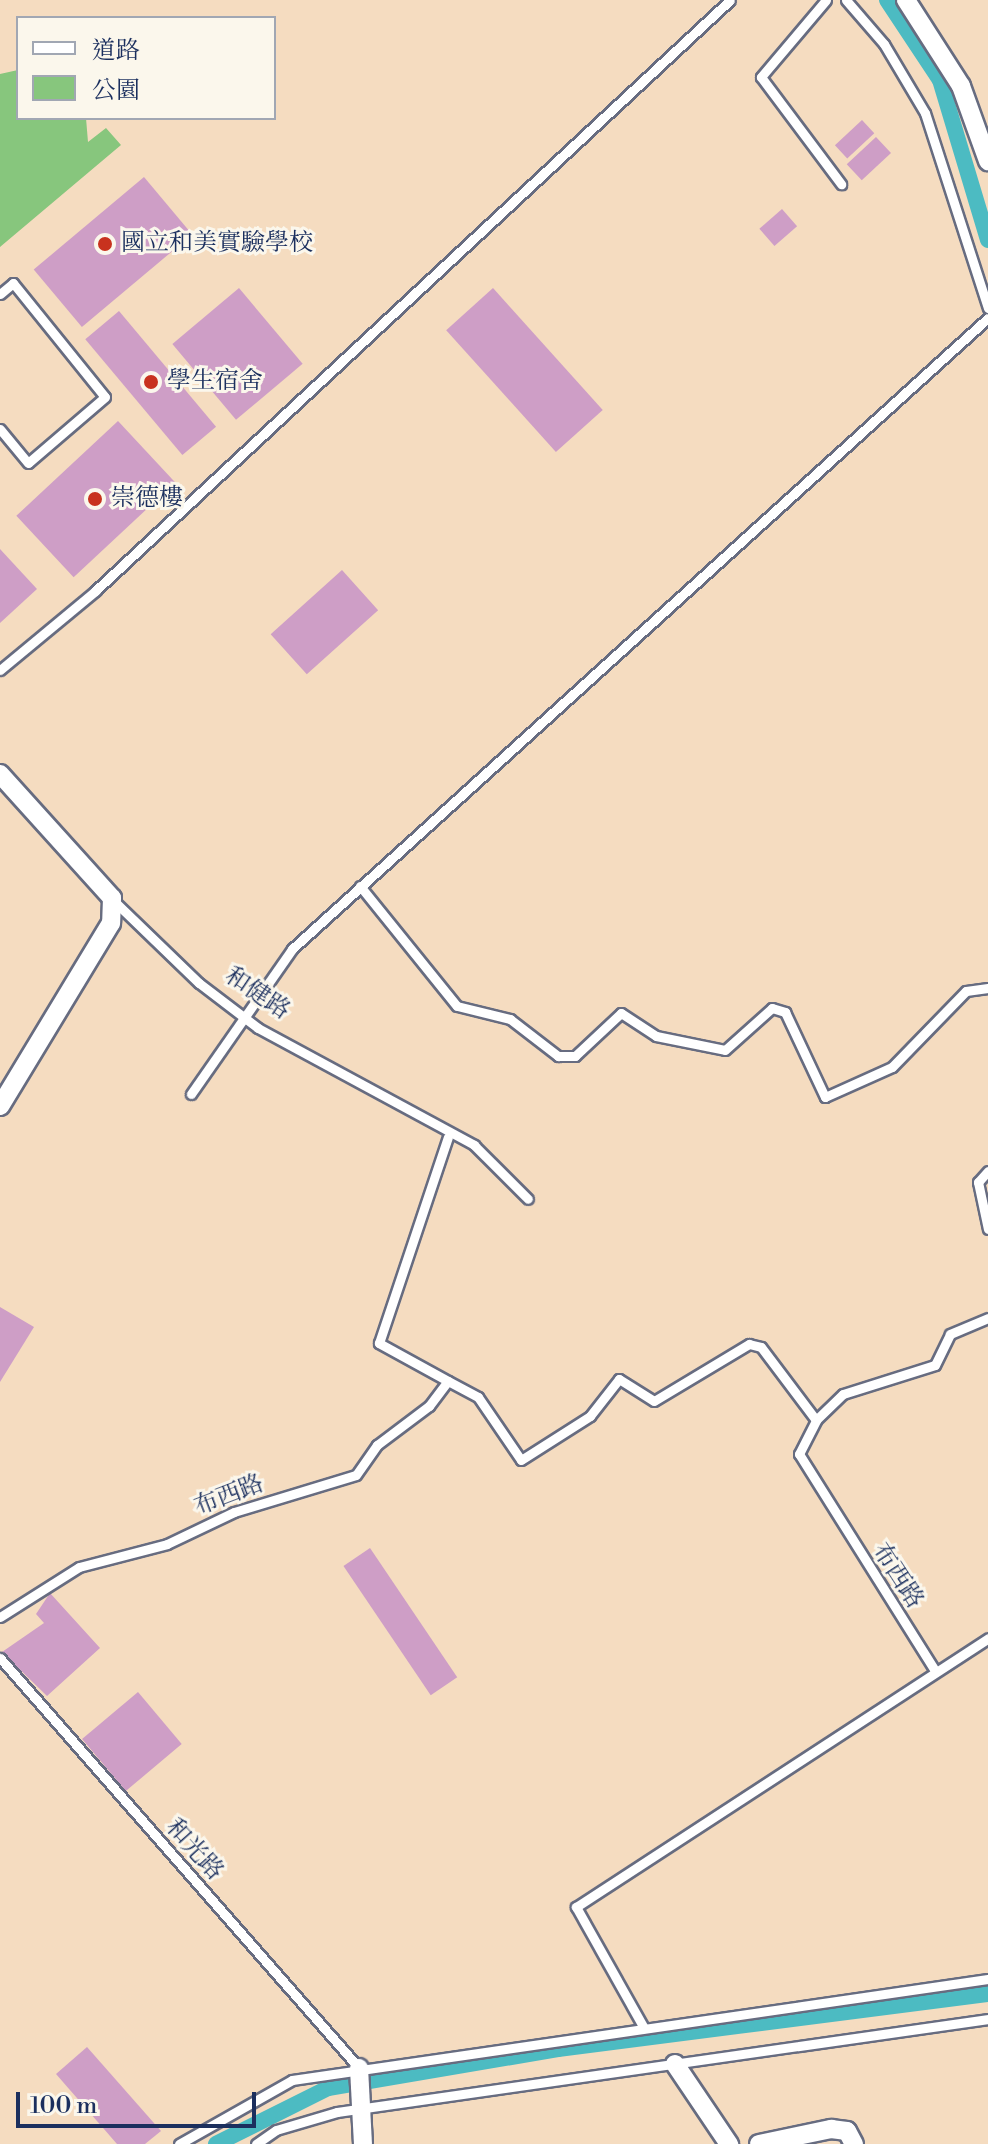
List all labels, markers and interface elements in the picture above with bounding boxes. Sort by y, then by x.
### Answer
legend [16,16,276,120]
text: 道路 [92,36,140,66]
text: 公園 [92,76,140,106]
place label: 國立和美實驗學校 [121,230,313,258]
marker: 國立和美實驗學校 [96,235,114,253]
place label: 學生宿舍 [167,368,263,396]
marker: 學生宿舍 [142,373,160,391]
place label: 崇德樓 [111,485,183,513]
marker: 崇德樓 [86,490,104,508]
street label: 和健路 [219,962,295,1026]
street label: 布西路 [190,1470,268,1522]
street label: 布西路 [865,1538,929,1614]
street label: 和光路 [159,1814,229,1886]
scale bar [20,2076,260,2126]
text: 100 m [30,2091,97,2121]

